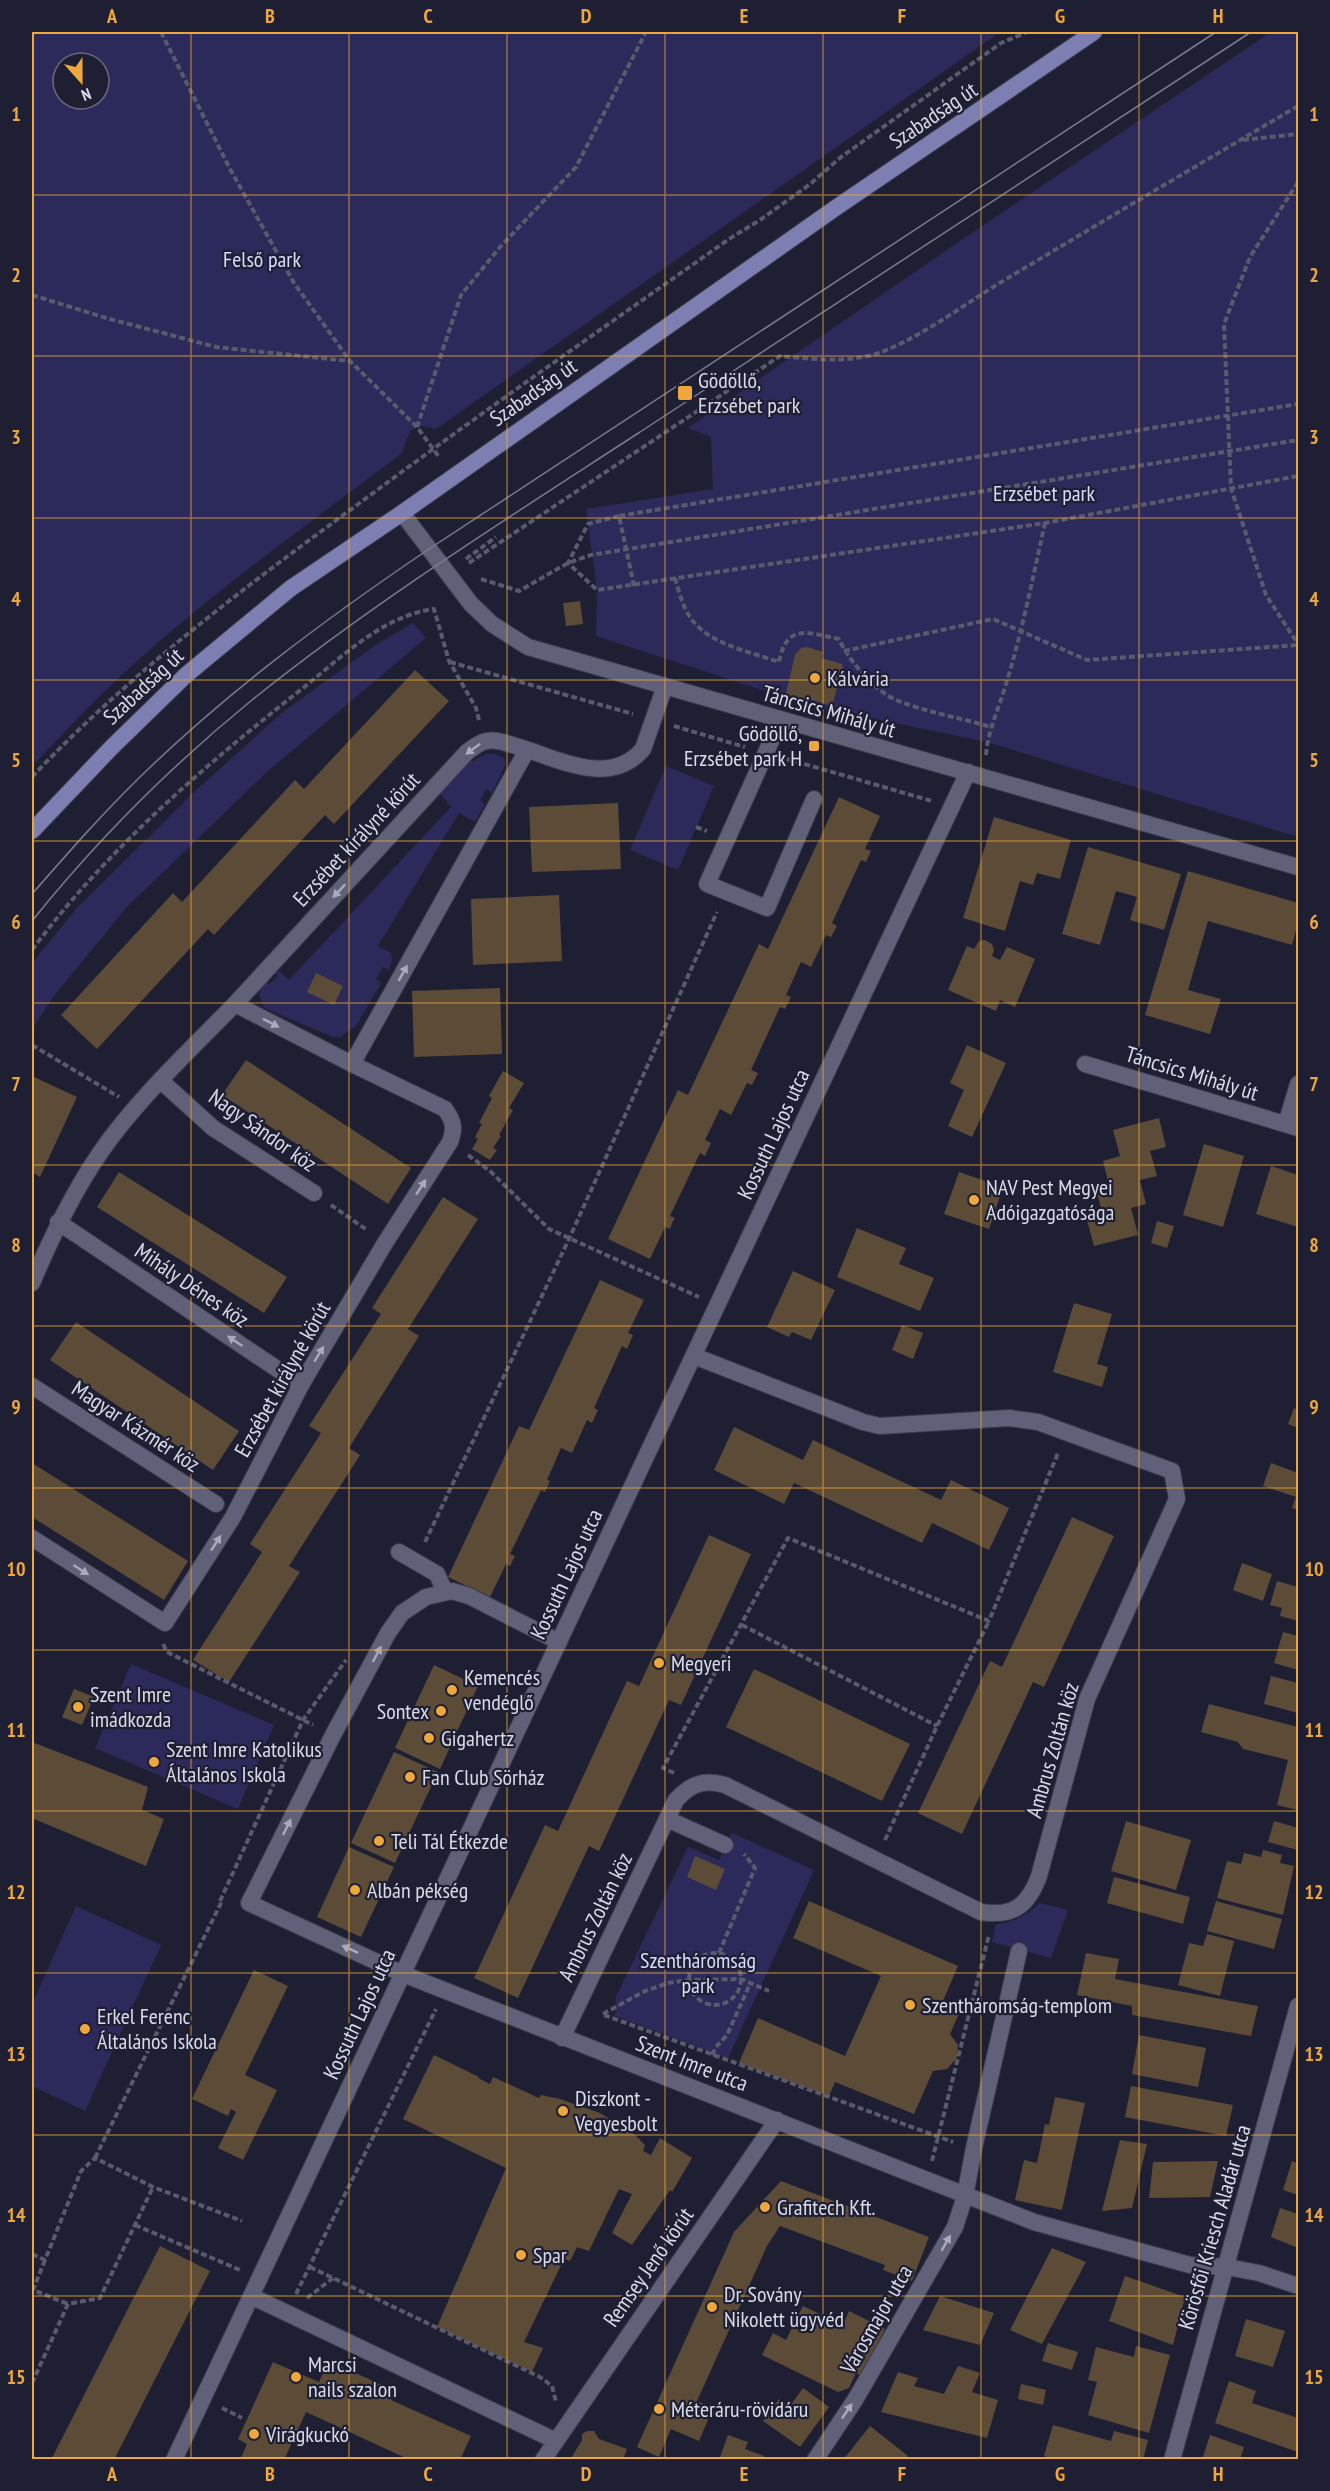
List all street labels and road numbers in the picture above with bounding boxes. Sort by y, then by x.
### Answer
street label: Szabadság út [884,75,982,155]
street label: Szabadság út [484,352,582,432]
street label: Szabadság út [97,642,189,730]
street label: Táncsics Mihály út [759,679,899,743]
street label: Erzsébet királyné körút [287,766,425,912]
street label: Táncsics Mihály út [1122,1040,1262,1106]
street label: Kossuth Lajos utca [731,1064,815,1204]
street label: Nagy Sándor köz [204,1083,322,1178]
street label: Mihály Dénes köz [130,1237,254,1333]
street label: Erzsébet királyné körút [228,1296,336,1462]
street label: Magyar Kázmér köz [67,1374,205,1478]
street label: Kossuth Lajos utca [524,1504,608,1644]
street label: Ambrus Zoltán köz [1019,1679,1085,1821]
street label: Ambrus Zoltán köz [552,1848,638,1986]
street label: Kossuth Lajos utca [317,1944,401,2084]
street label: Szent Imre utca [632,2029,752,2097]
street label: Körösfői Kriesch Aladár utca [1171,2121,1257,2333]
street label: Remsey Jenő körút [597,2202,699,2332]
street label: Városmajor utca [833,2260,918,2379]

